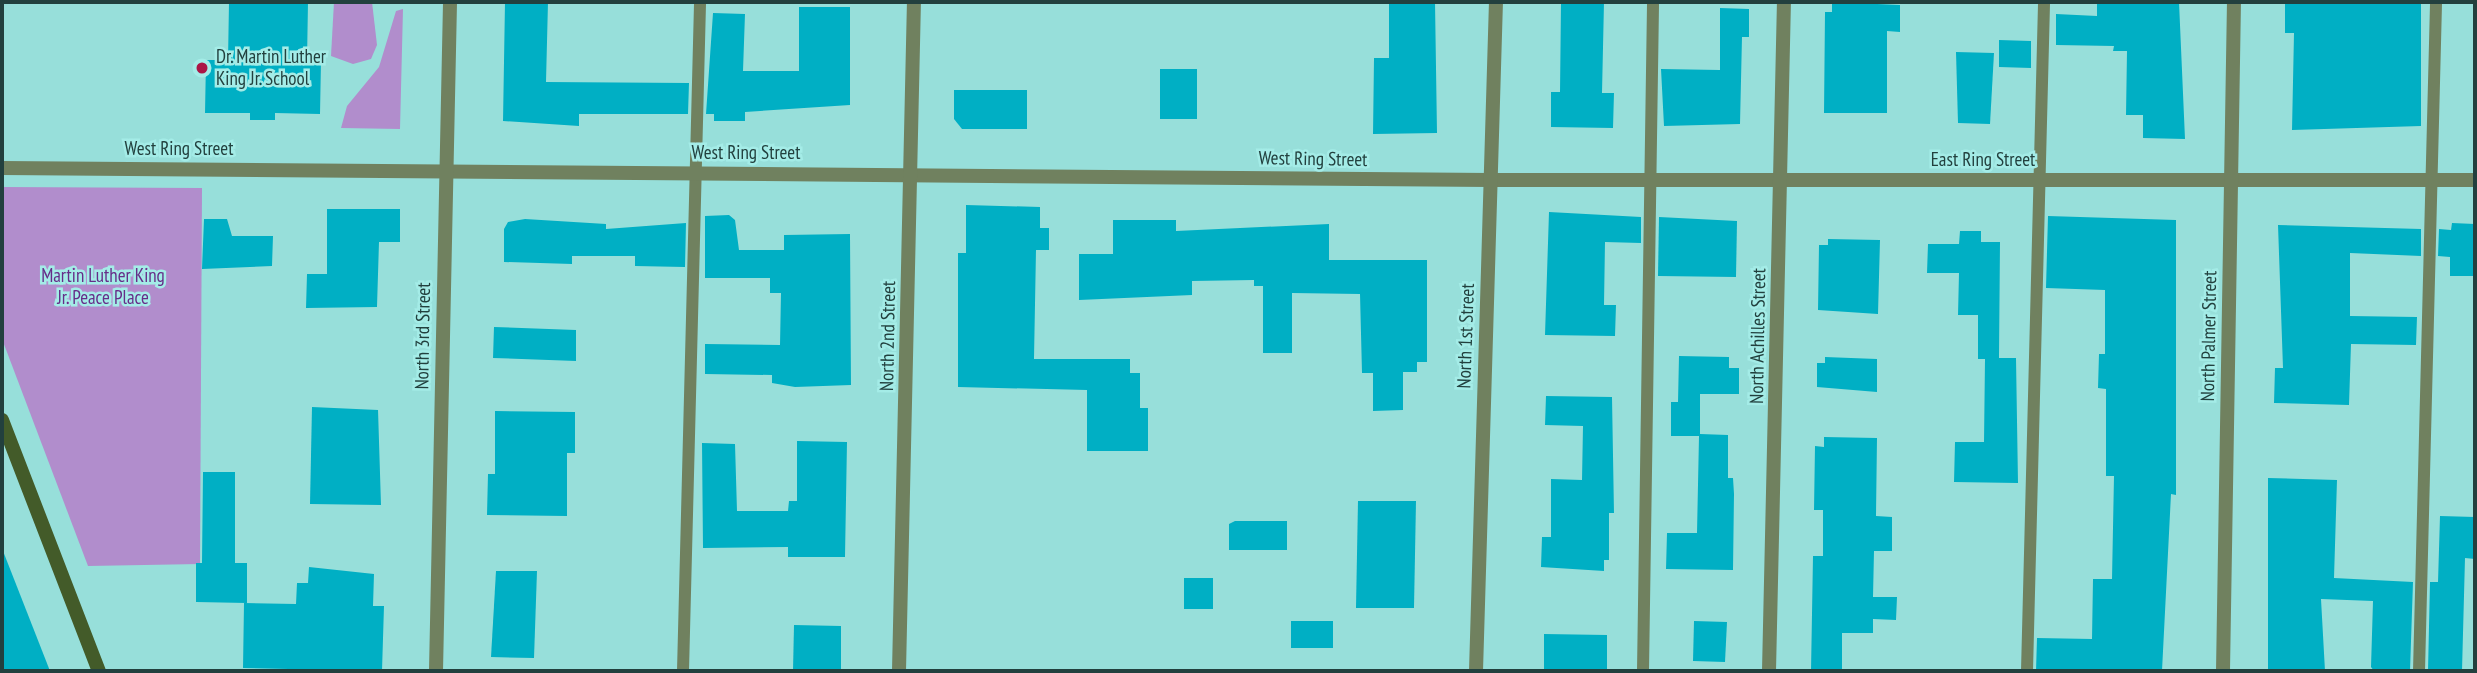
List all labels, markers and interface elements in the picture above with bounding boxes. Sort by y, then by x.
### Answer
place label: Dr. Martin Luther King Jr. School [216,46,327,90]
marker: Dr. Martin Luther King Jr. School [194,60,210,76]
street label: West Ring Street [125,138,233,160]
street label: West Ring Street [692,142,800,164]
street label: West Ring Street [1258,147,1368,171]
street label: East Ring Street [1931,149,2035,171]
park label: Martin Luther King Jr. Peace Place [41,265,165,309]
street label: North Achilles Street [1745,268,1771,404]
street label: North Palmer Street [2196,271,2222,401]
street label: North 2nd Street [876,281,900,391]
street label: North 3rd Street [411,282,435,390]
street label: North 1st Street [1453,283,1479,389]

